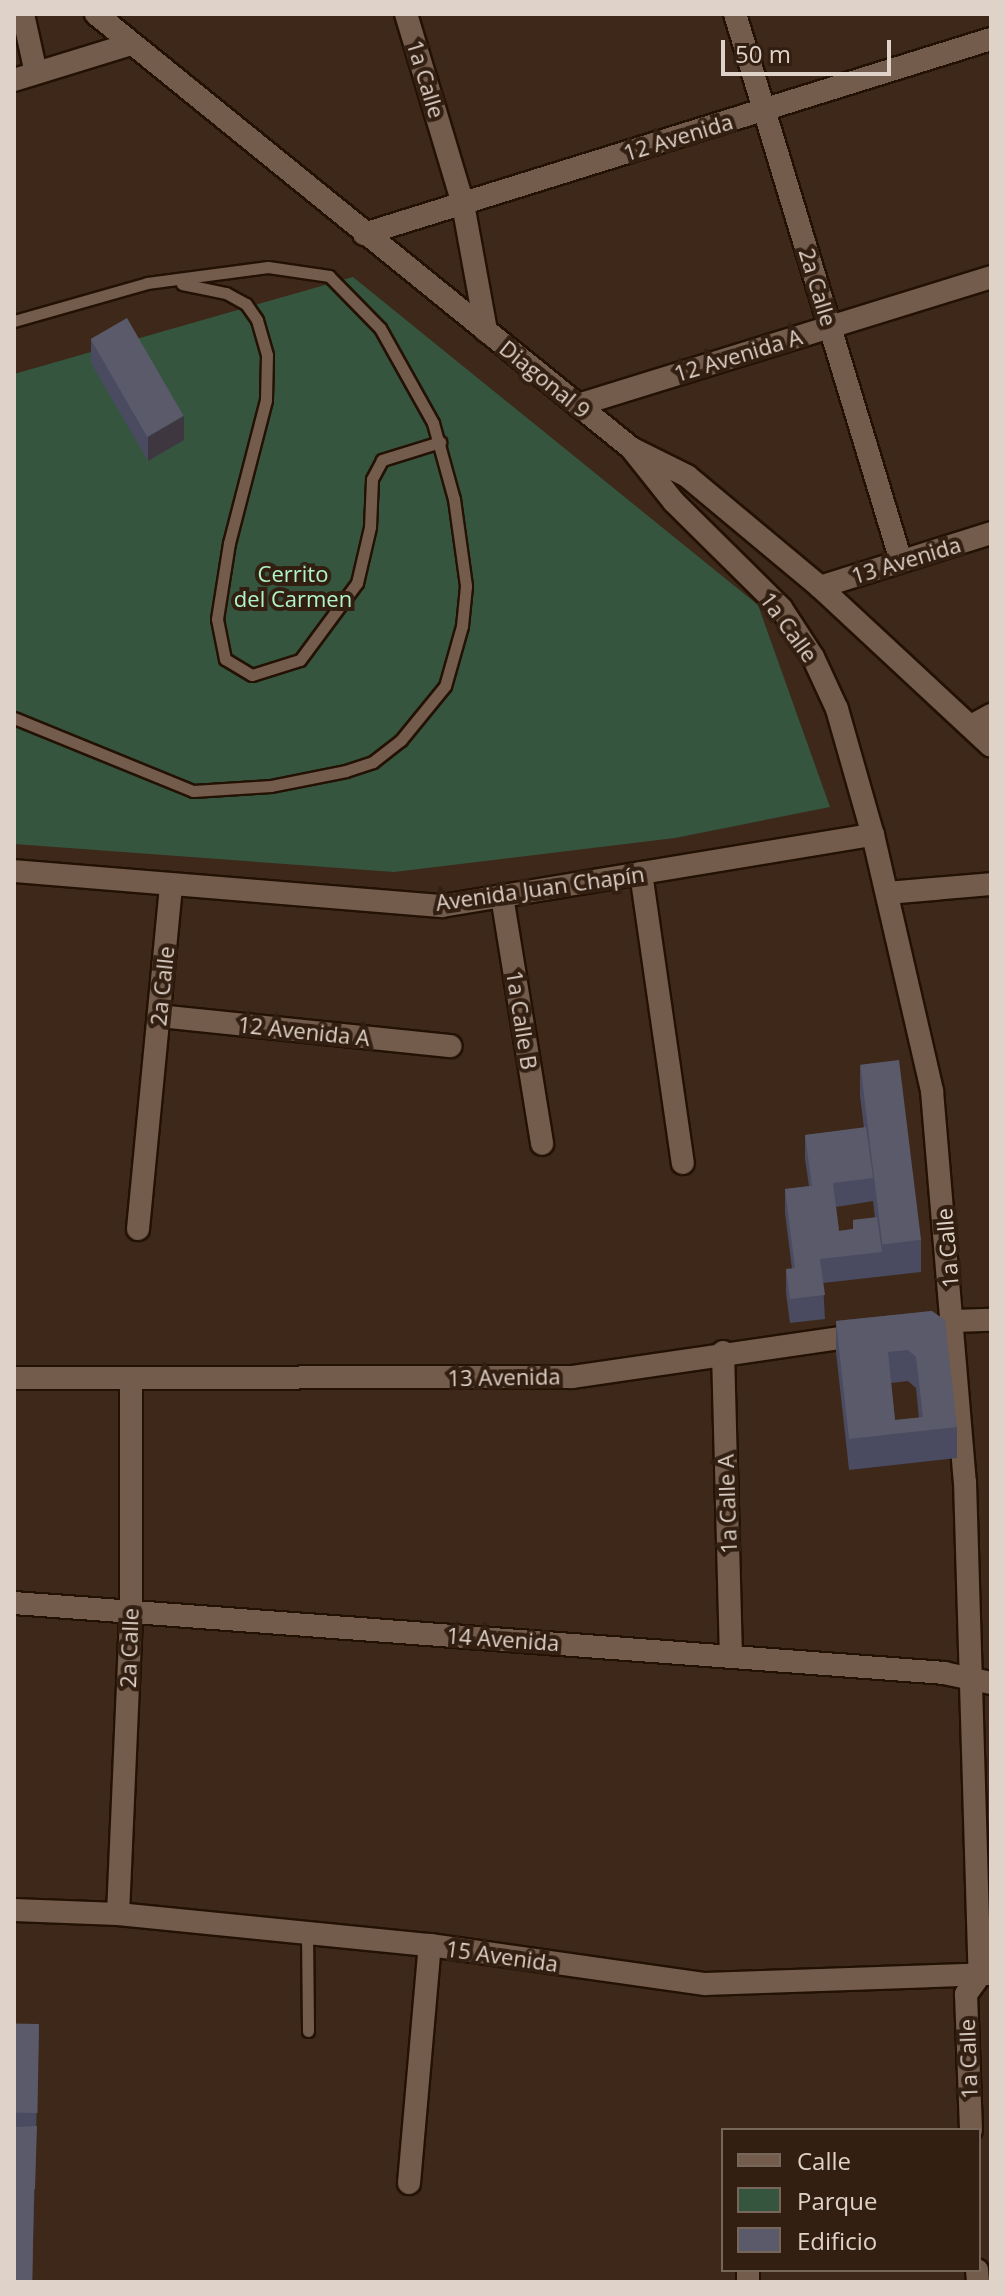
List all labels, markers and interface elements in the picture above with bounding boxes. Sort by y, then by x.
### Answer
scale bar [725,24,895,74]
street label: 1a Calle [402,37,450,121]
text: 50 m [735,37,791,70]
street label: 12 Avenida [620,108,736,166]
street label: 2a Calle [794,245,842,329]
street label: 12 Avenida A [671,323,805,387]
street label: Diagonal 9 [495,335,595,423]
street label: 13 Avenida [848,531,964,589]
park label: Cerrito del Carmen [234,560,352,612]
street label: 1a Calle [755,587,823,667]
street label: Avenida Juan Chapín [434,860,646,916]
street label: 2a Calle [145,945,179,1027]
street label: 1a Calle B [501,969,543,1071]
street label: 12 Avenida A [237,1011,371,1051]
street label: 1a Calle [930,1207,964,1289]
street label: 13 Avenida [447,1363,561,1391]
street label: 1a Calle A [712,1454,742,1554]
street label: 2a Calle [114,1608,144,1688]
street label: 14 Avenida [446,1622,560,1656]
street label: 15 Avenida [444,1935,560,1977]
street label: 1a Calle [953,2019,983,2099]
legend [721,2128,981,2272]
text: Calle [797,2144,851,2177]
text: Parque [797,2184,877,2217]
text: Edificio [797,2224,877,2257]

